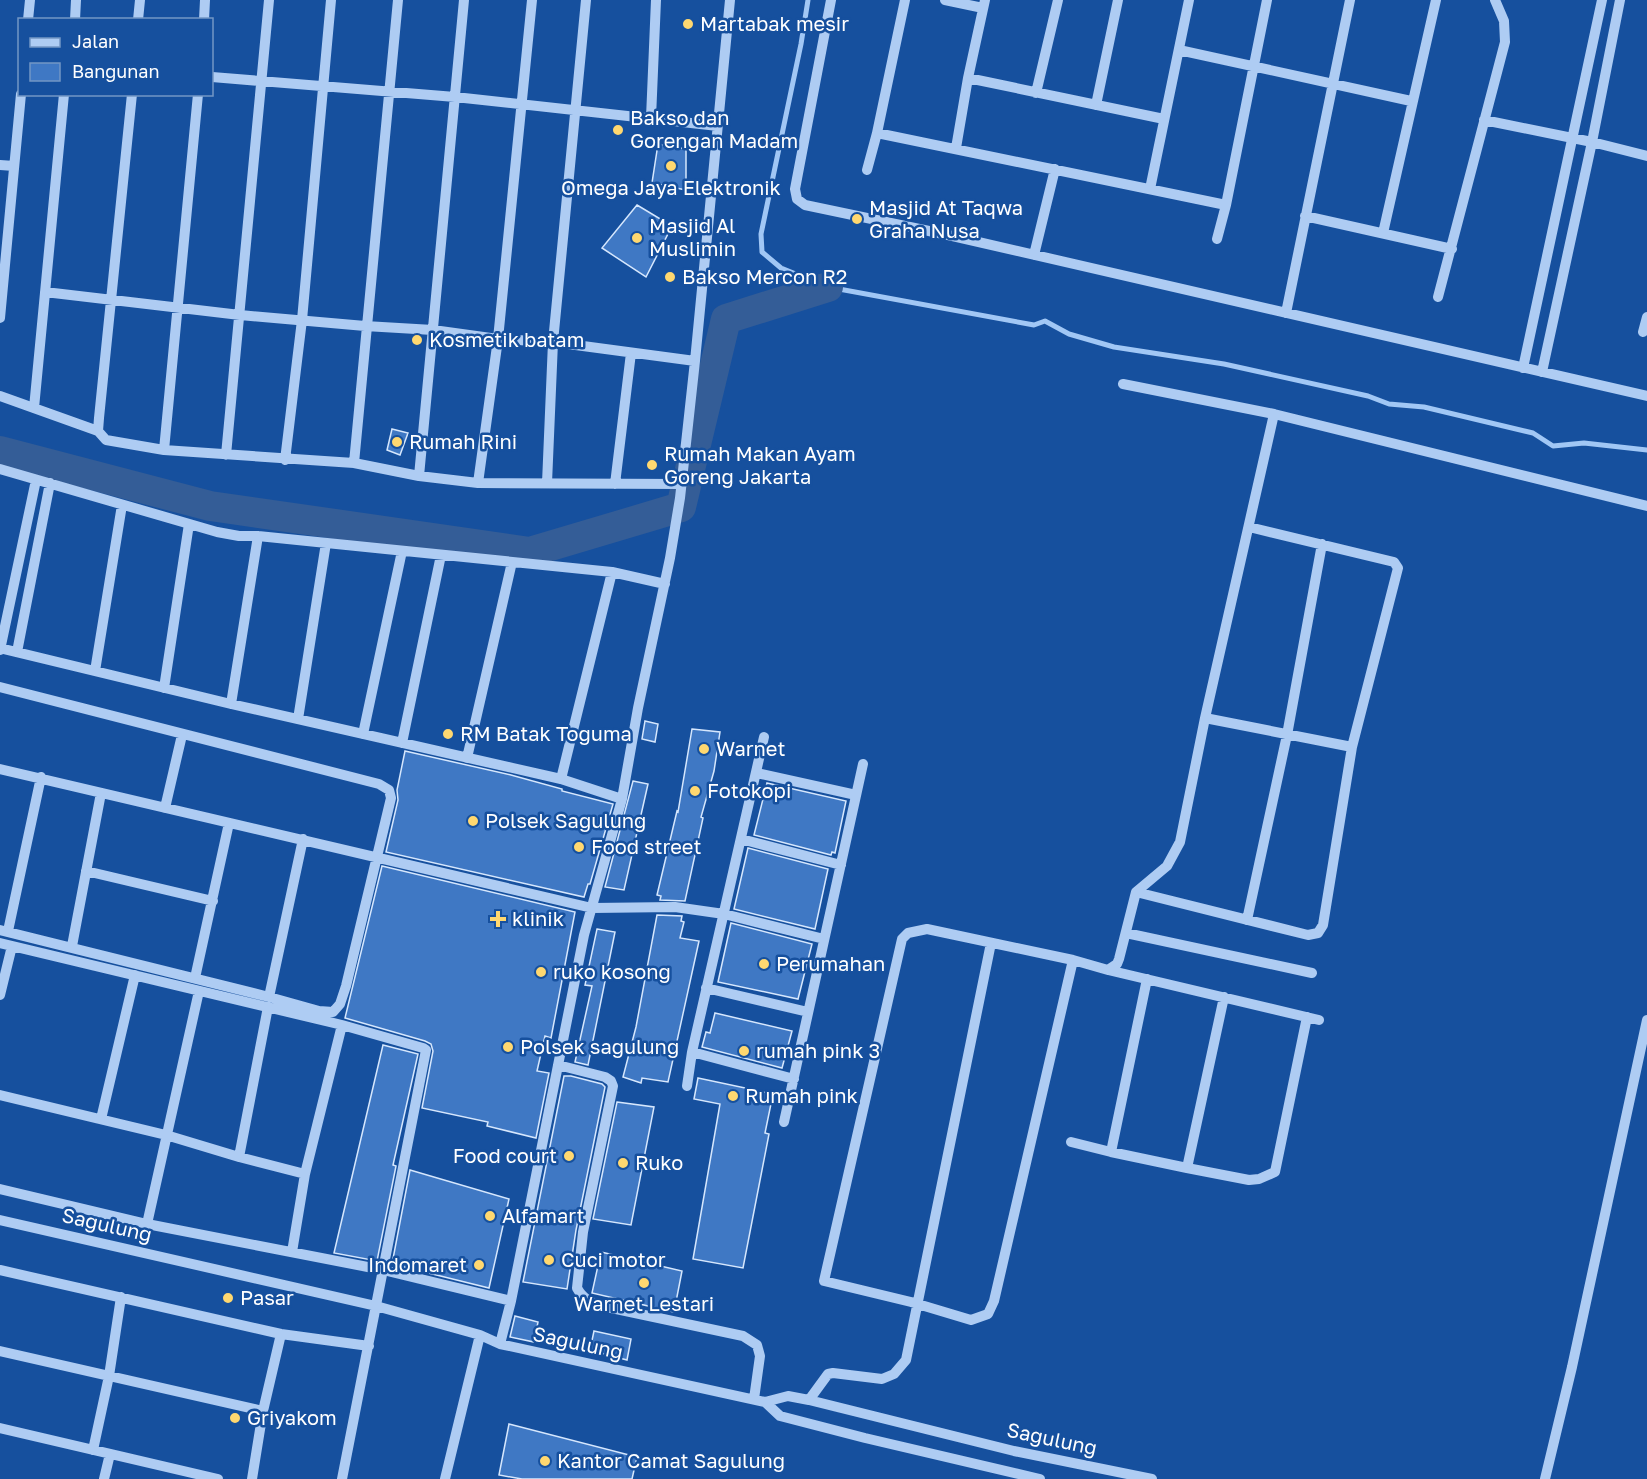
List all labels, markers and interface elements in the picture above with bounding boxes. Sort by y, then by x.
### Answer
place label: Martabak mesir [700,11,849,35]
marker: Martabak mesir [681,17,695,31]
legend [18,18,213,96]
text: Jalan [72,30,119,52]
text: Bangunan [72,60,160,82]
place label: Bakso dan Gorengan Madam [630,105,798,152]
marker: Bakso dan Gorengan Madam [611,123,625,137]
marker: Omega Jaya Elektronik [664,159,678,173]
place label: Omega Jaya Elektronik [561,175,781,199]
place label: Masjid At Taqwa Graha Nusa [869,195,1023,242]
marker: Masjid At Taqwa Graha Nusa [850,212,864,226]
place label: Masjid Al Muslimin [649,213,736,260]
marker: Masjid Al Muslimin [630,231,644,245]
place label: Bakso Mercon R2 [682,264,847,288]
marker: Bakso Mercon R2 [663,270,677,284]
place label: Kosmetik batam [429,327,584,351]
marker: Kosmetik batam [410,333,424,347]
place label: Rumah Rini [409,429,517,453]
marker: Rumah Rini [390,435,404,449]
place label: Rumah Makan Ayam Goreng Jakarta [664,441,856,488]
marker: Rumah Makan Ayam Goreng Jakarta [645,458,659,472]
place label: RM Batak Toguma [460,721,632,745]
marker: RM Batak Toguma [441,727,455,741]
place label: Warnet [716,736,785,760]
marker: Warnet [697,742,711,756]
place label: Fotokopi [707,778,791,802]
marker: Fotokopi [688,784,702,798]
place label: Polsek Sagulung [485,808,646,832]
marker: Polsek Sagulung [466,814,480,828]
place label: Food street [591,834,701,858]
marker: Food street [572,840,586,854]
place label: klinik [512,906,564,930]
marker: klinik [489,910,507,928]
place label: Perumahan [776,951,885,975]
marker: Perumahan [757,957,771,971]
place label: ruko kosong [553,959,671,983]
marker: ruko kosong [534,965,548,979]
place label: Polsek sagulung [520,1034,679,1058]
place label: rumah pink 3 [756,1038,880,1062]
marker: Polsek sagulung [501,1040,515,1054]
marker: rumah pink 3 [737,1044,751,1058]
place label: Rumah pink [745,1083,858,1107]
marker: Rumah pink [726,1089,740,1103]
place label: Food court [453,1143,557,1167]
marker: Food court [562,1149,576,1163]
place label: Ruko [635,1150,683,1174]
marker: Ruko [616,1156,630,1170]
street label: Sagulung [60,1202,155,1246]
place label: Alfamart [502,1203,584,1227]
marker: Alfamart [483,1209,497,1223]
place label: Cuci motor [561,1247,666,1271]
place label: Indomaret [368,1252,467,1276]
marker: Cuci motor [542,1253,556,1267]
marker: Indomaret [472,1258,486,1272]
marker: Warnet Lestari [637,1276,651,1290]
place label: Pasar [240,1285,294,1309]
marker: Pasar [221,1291,235,1305]
place label: Warnet Lestari [574,1291,714,1315]
street label: Sagulung [531,1321,626,1363]
place label: Griyakom [247,1405,337,1429]
marker: Griyakom [228,1411,242,1425]
street label: Sagulung [1005,1417,1100,1459]
place label: Kantor Camat Sagulung [557,1448,785,1472]
marker: Kantor Camat Sagulung [538,1454,552,1468]

